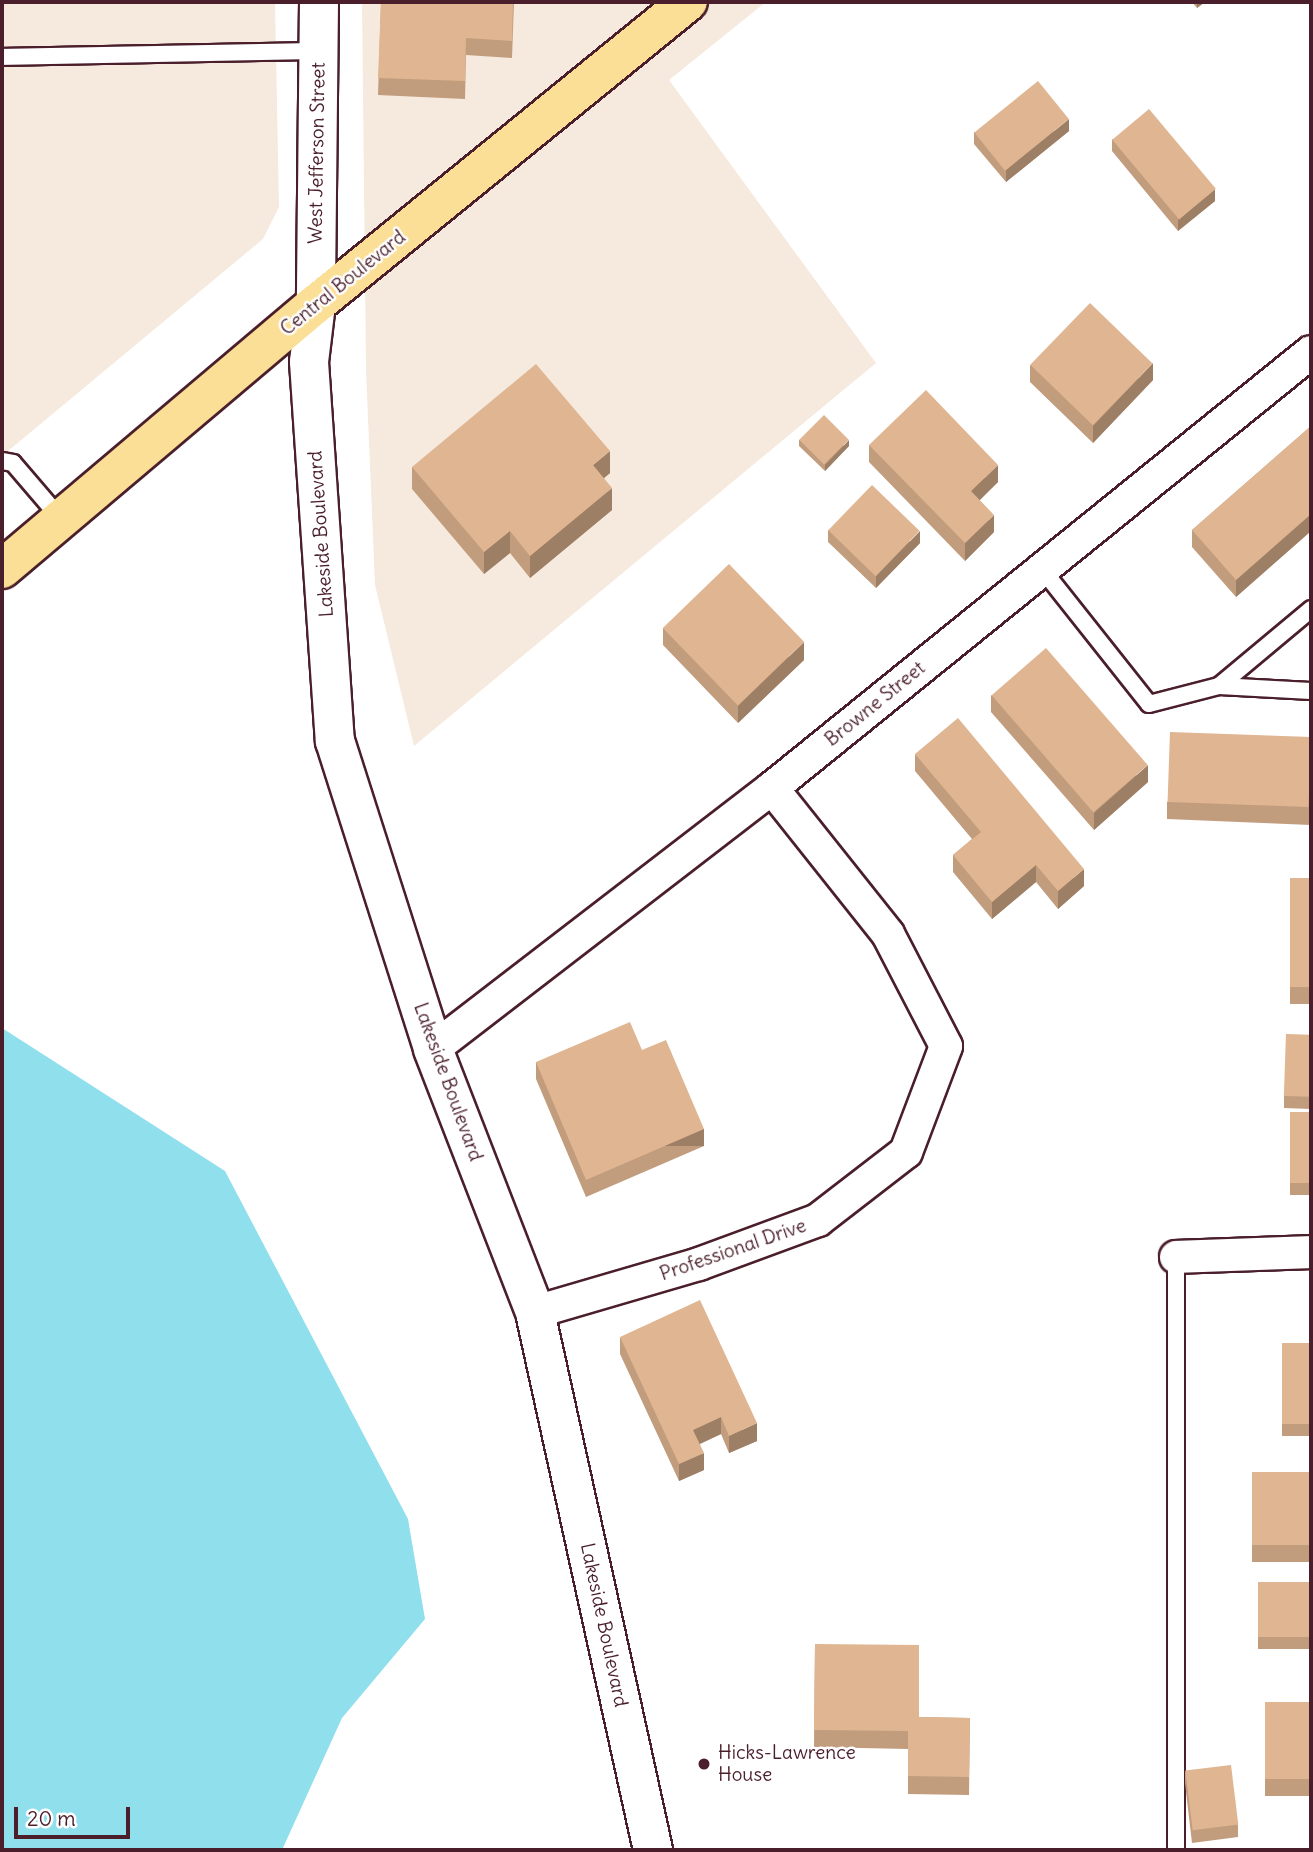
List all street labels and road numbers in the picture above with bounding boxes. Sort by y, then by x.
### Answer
street label: West Jefferson Street [304,62,330,244]
street label: Central Boulevard [276,226,410,340]
street label: Lakeside Boulevard [304,450,338,618]
street label: Browne Street [820,657,930,751]
street label: Lakeside Boulevard [409,1000,487,1164]
street label: Professional Drive [657,1214,809,1286]
street label: Lakeside Boulevard [575,1541,633,1709]

